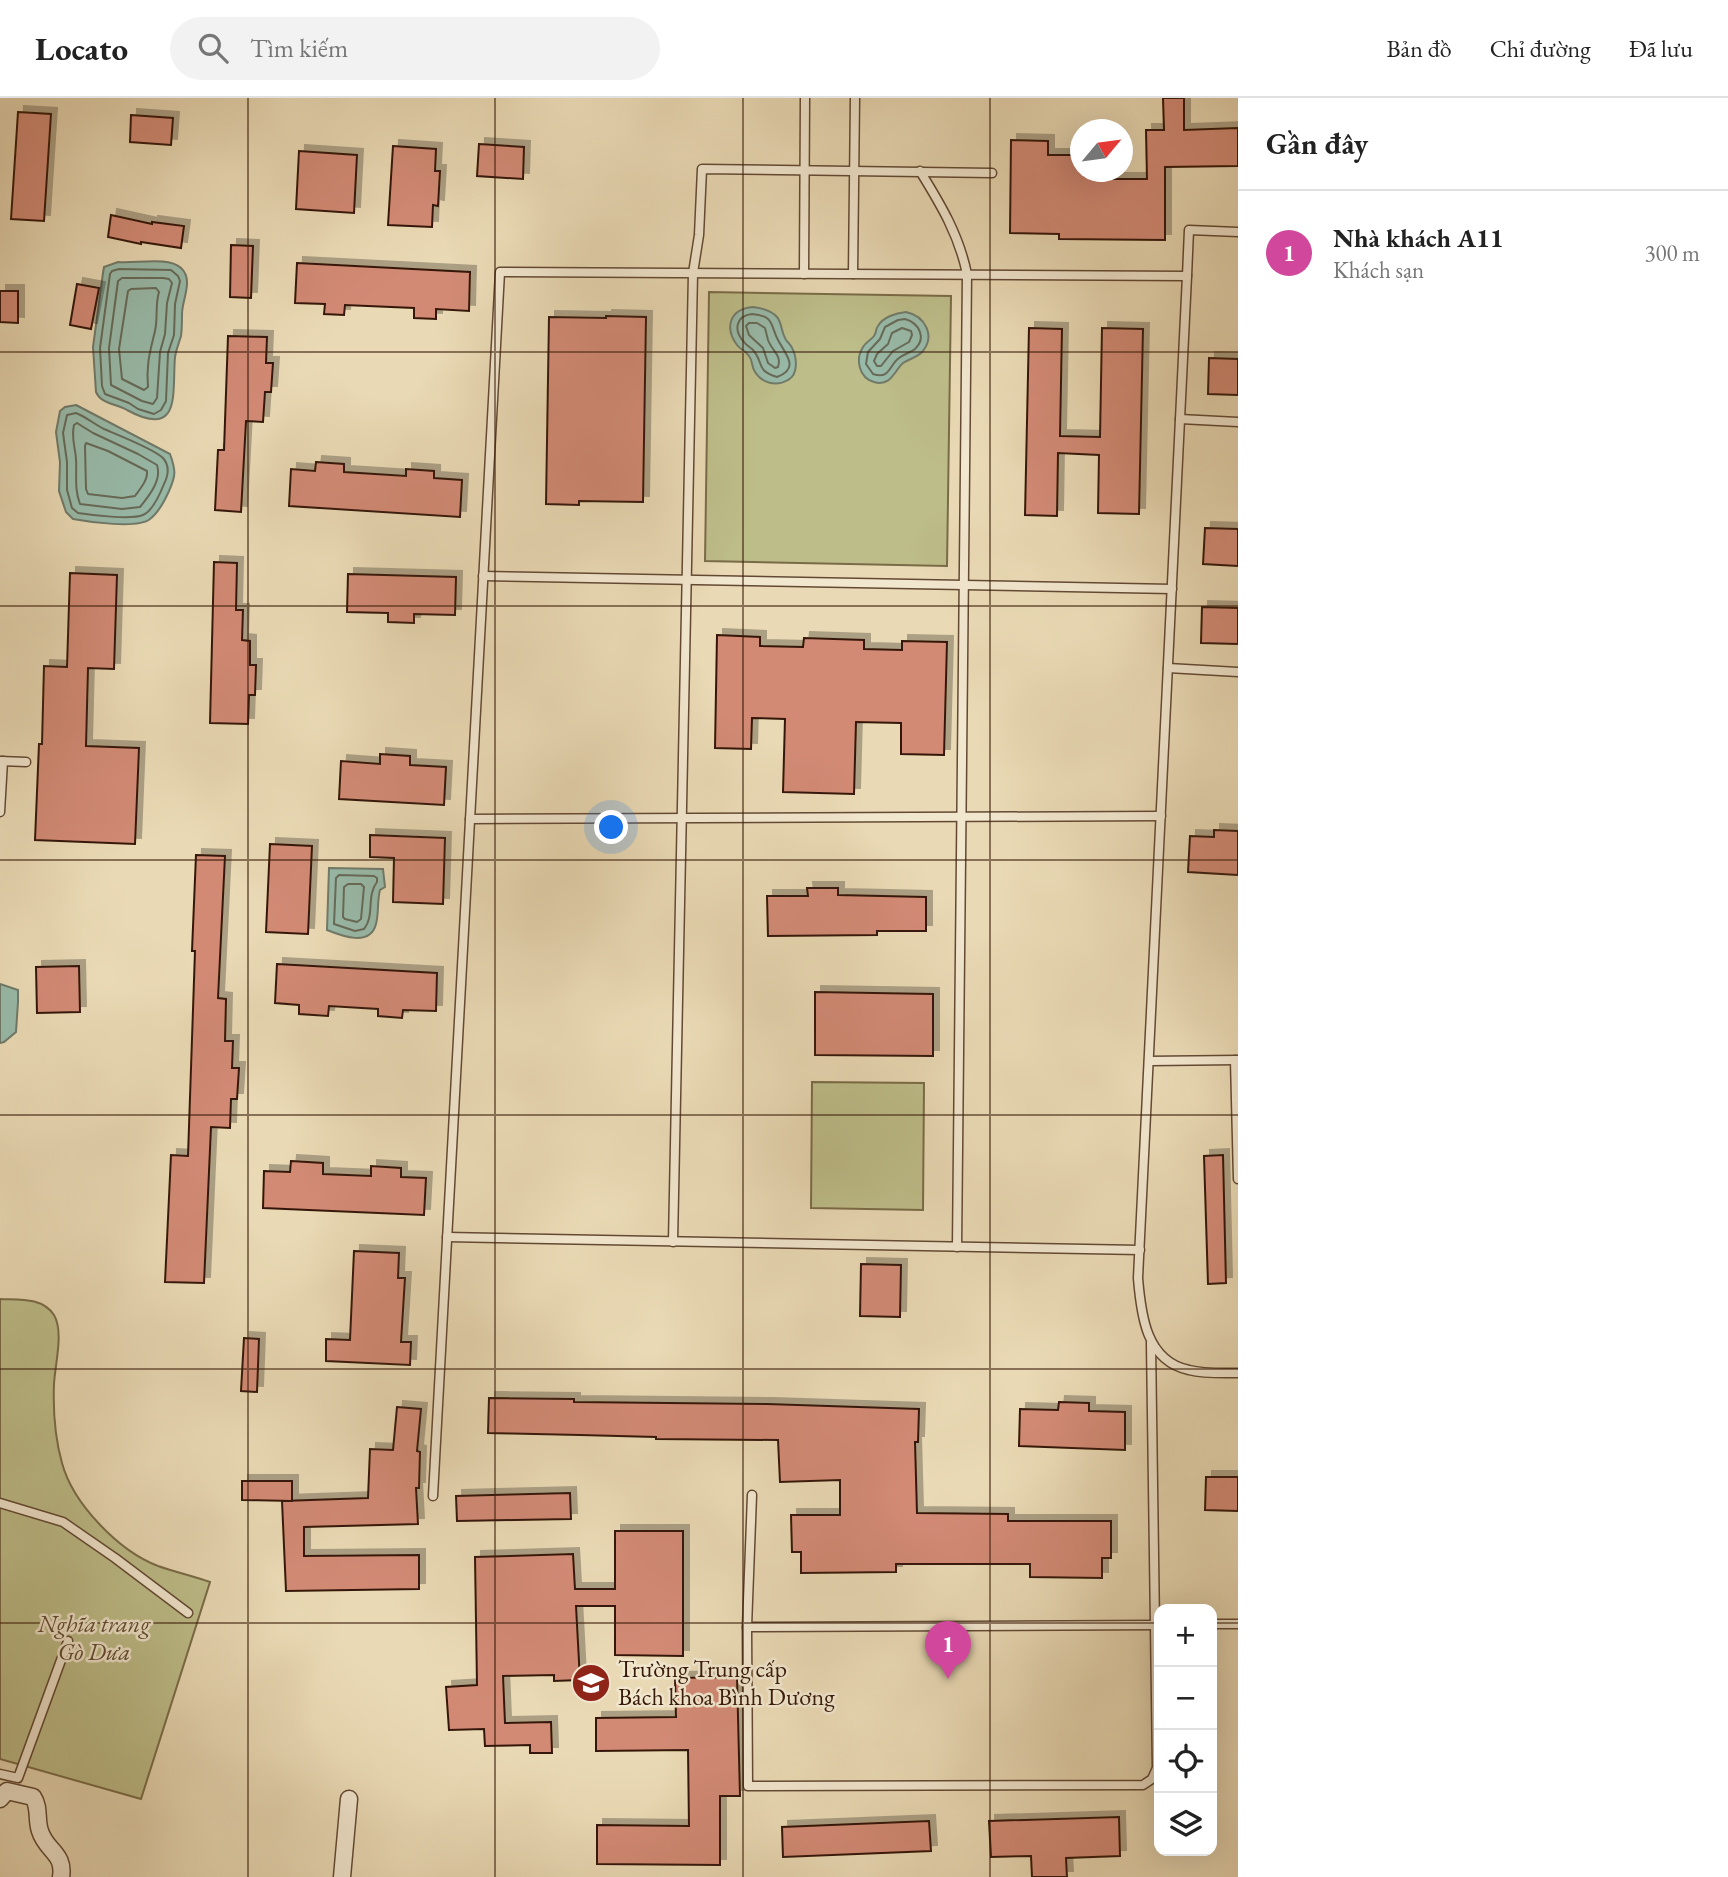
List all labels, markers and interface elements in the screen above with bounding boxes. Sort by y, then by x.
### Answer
search box [170,17,660,80]
text: Locato [35,27,128,70]
icon: search [194,29,232,67]
text: Tìm kiếm [250,31,348,65]
text: Bản đồ [1387,33,1452,64]
text: Chỉ đường [1490,33,1591,64]
text: Đã lưu [1629,33,1693,64]
north arrow [1070,119,1133,182]
text: Gần đây [1266,124,1368,163]
text: Nhà khách A11 [1333,221,1503,255]
text: 1 [1283,238,1295,268]
text: 300 m [1644,238,1700,268]
text: Khách sạn [1333,255,1424,285]
your location [594,810,628,844]
map controls [1154,1604,1217,1856]
button: + [1154,1604,1217,1667]
park label: Nghĩa trang Gò Dưa [37,1608,151,1667]
pin: 1 [925,1621,971,1679]
place label: Trường Trung cấp Bách khoa Bình Dương [618,1653,835,1712]
school or university icon: Trường Trung cấp Bách khoa Bình Dương [570,1662,612,1704]
button: − [1154,1667,1217,1730]
button: locate [1154,1730,1217,1793]
button: layers [1154,1793,1217,1856]

